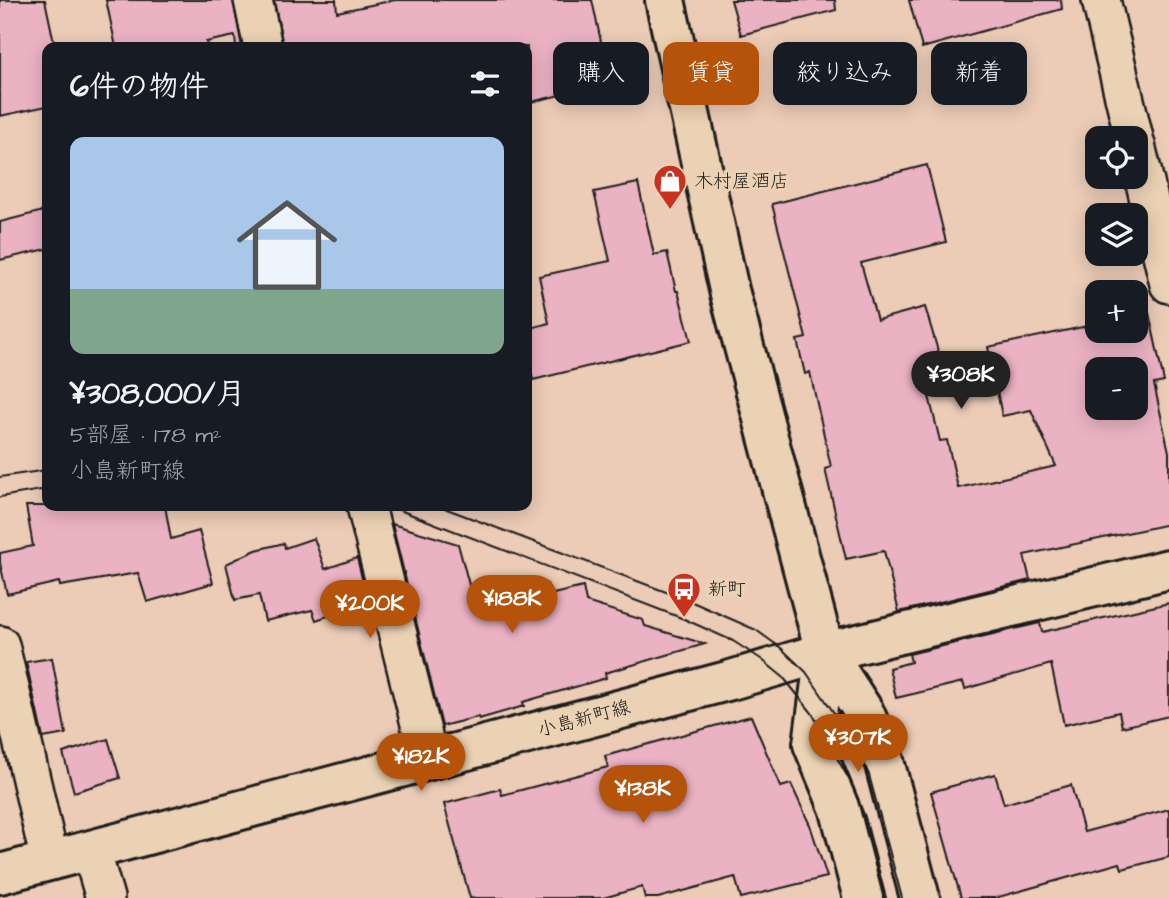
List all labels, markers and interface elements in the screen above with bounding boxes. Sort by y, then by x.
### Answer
chip: 購入 [553,42,649,105]
chip: 賃貸 [663,42,759,105]
chip: 絞り込み [773,42,917,105]
chip: 新着 [931,42,1027,105]
icon: filters [466,65,504,103]
text: 6件の物件 [70,66,209,108]
map controls [1085,126,1148,420]
button: locate [1085,126,1148,189]
shop icon: 木村屋酒店 [651,162,689,211]
place label: 木村屋酒店 [694,168,789,195]
icon: home [224,182,350,308]
button: layers [1085,203,1148,266]
button: + [1085,280,1148,343]
pin: ¥308K [912,352,1010,411]
button: − [1085,357,1148,420]
text: ¥308K [927,358,995,390]
text: ¥308,000/月 [70,373,245,415]
text: 5部屋 · 178 m² [70,419,222,451]
text: 小島新町線 [70,455,185,487]
bus stop icon: 新町 [665,570,703,619]
pin: ¥188K [463,576,561,635]
place label: 新町 [708,576,746,603]
pin: ¥200K [321,580,419,640]
text: ¥188K [483,582,541,614]
text: ¥200K [336,587,404,619]
street label: 小島新町線 [535,694,633,744]
pin: ¥307K [809,714,907,774]
text: ¥307K [825,721,891,753]
pin: ¥182K [372,734,470,793]
text: ¥182K [392,740,450,772]
pin: ¥138K [594,766,692,825]
text: ¥138K [615,772,671,804]

